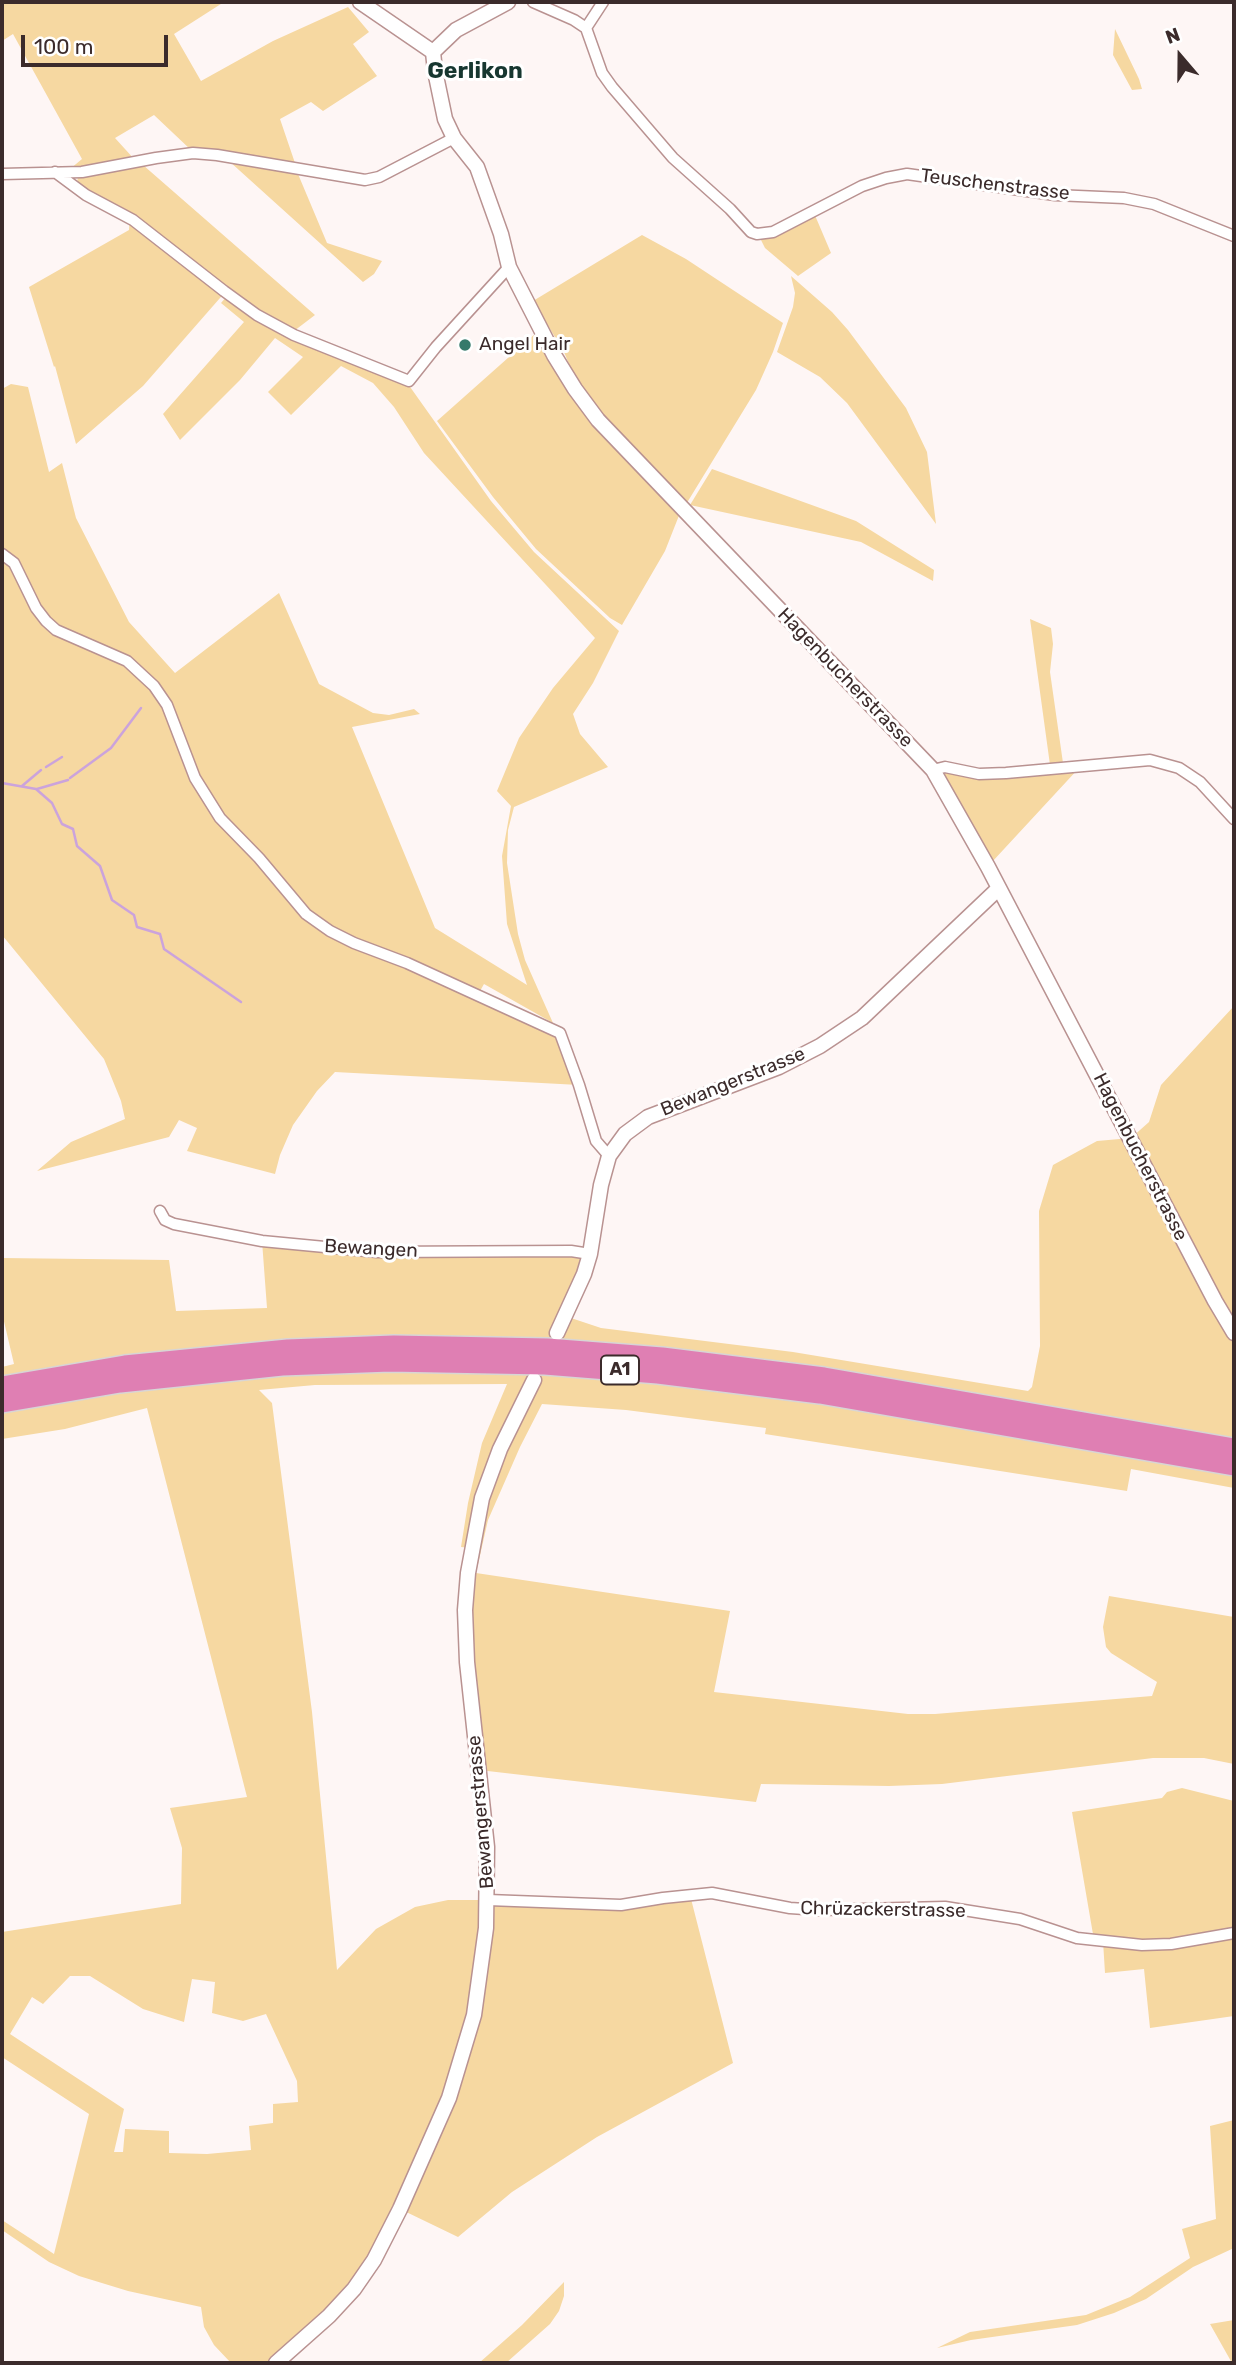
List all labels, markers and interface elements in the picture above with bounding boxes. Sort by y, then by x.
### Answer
scale bar [24,21,172,65]
north arrow [1145,21,1215,91]
text: N [1162,23,1183,49]
text: 100 m [34,34,93,59]
district label: Gerlikon [427,57,523,85]
street label: Teuschenstrasse [919,165,1071,205]
place label: Angel Hair [479,334,570,356]
marker: Angel Hair [457,337,473,353]
street label: Hagenbucherstrasse [773,604,917,752]
street label: Bewangerstrasse [657,1043,809,1121]
street label: Hagenbucherstrasse [1088,1069,1192,1245]
street label: Bewangen [324,1235,418,1263]
road number: A1 [601,1356,639,1385]
street label: Bewangerstrasse [463,1734,499,1890]
street label: Chrüzackerstrasse [800,1897,966,1923]

